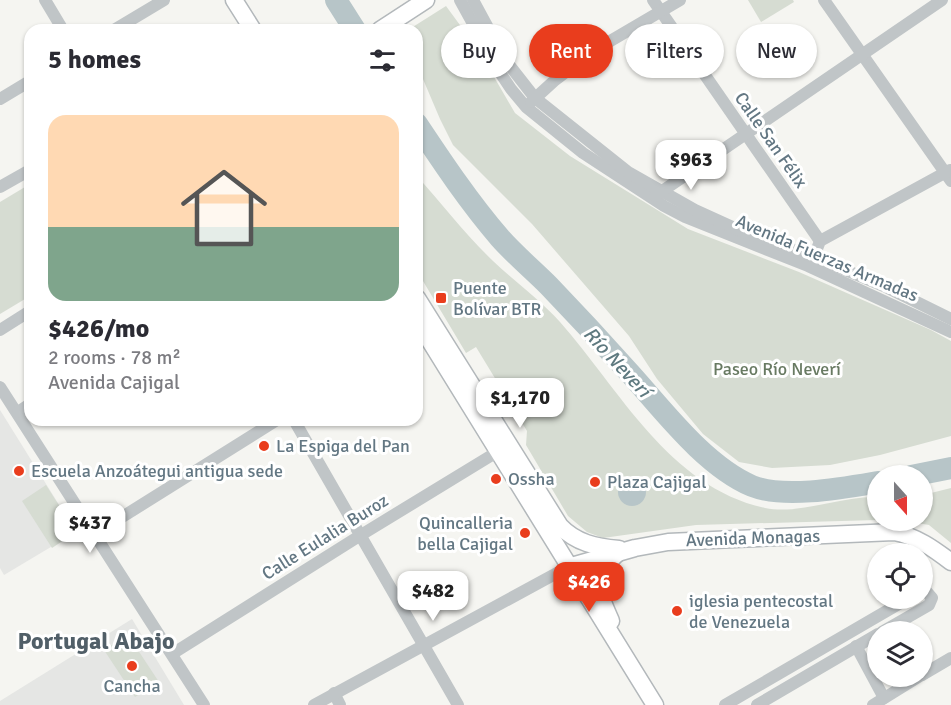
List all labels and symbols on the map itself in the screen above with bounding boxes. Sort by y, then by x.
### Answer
street label: Calle San Félix [730,88,813,193]
pin: $963 [655,140,727,191]
street label: Avenida Fuerzas Armadas [732,210,922,306]
place label: Puente Bolívar BTR [453,277,541,320]
marker: Puente Bolívar BTR [434,291,448,305]
water label: Río Neverí [578,321,658,405]
park label: Paseo Río Neverí [713,358,841,380]
pin: $1,170 [471,378,569,429]
place label: La Espiga del Pan [276,435,410,457]
marker: La Espiga del Pan [257,439,271,453]
place label: Escuela Anzoátegui antigua sede [31,460,283,482]
marker: Escuela Anzoátegui antigua sede [12,464,26,478]
north arrow [867,465,933,531]
place label: Ossha [508,468,555,490]
place label: Plaza Cajigal [607,471,706,493]
marker: Ossha [489,472,503,486]
marker: Plaza Cajigal [588,475,602,489]
street label: Calle Eulalia Buroz [258,489,392,585]
pin: $437 [54,503,126,554]
place label: Quincalleria bella Cajigal [417,512,513,555]
street label: Avenida Monagas [686,525,821,551]
marker: Quincalleria bella Cajigal [518,526,532,540]
pin: $426 [553,562,625,613]
pin: $482 [397,571,469,622]
place label: iglesia pentecostal de Venezuela [689,590,833,633]
marker: iglesia pentecostal de Venezuela [670,604,684,618]
district label: Portugal Abajo [17,626,175,656]
marker: Cancha [125,659,139,673]
place label: Cancha [103,675,161,697]

